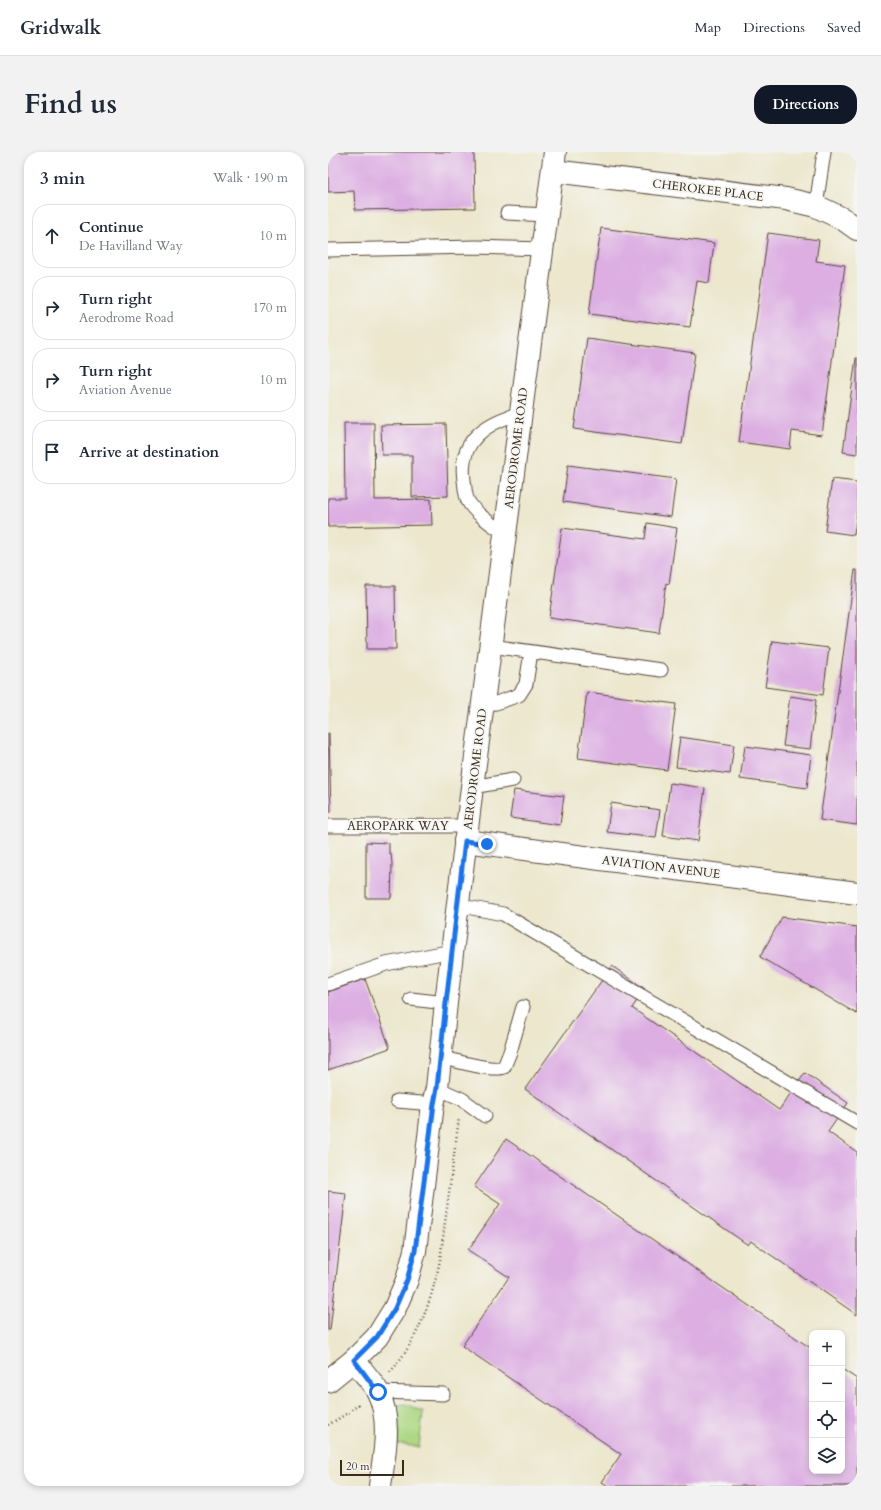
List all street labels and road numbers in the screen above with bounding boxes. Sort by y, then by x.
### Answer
street label: CHEROKEE PLACE [652,175,764,205]
street label: AERODROME ROAD [501,386,531,510]
street label: AERODROME ROAD [460,707,490,831]
street label: AEROPARK WAY [347,818,449,834]
street label: AVIATION AVENUE [601,852,721,882]

